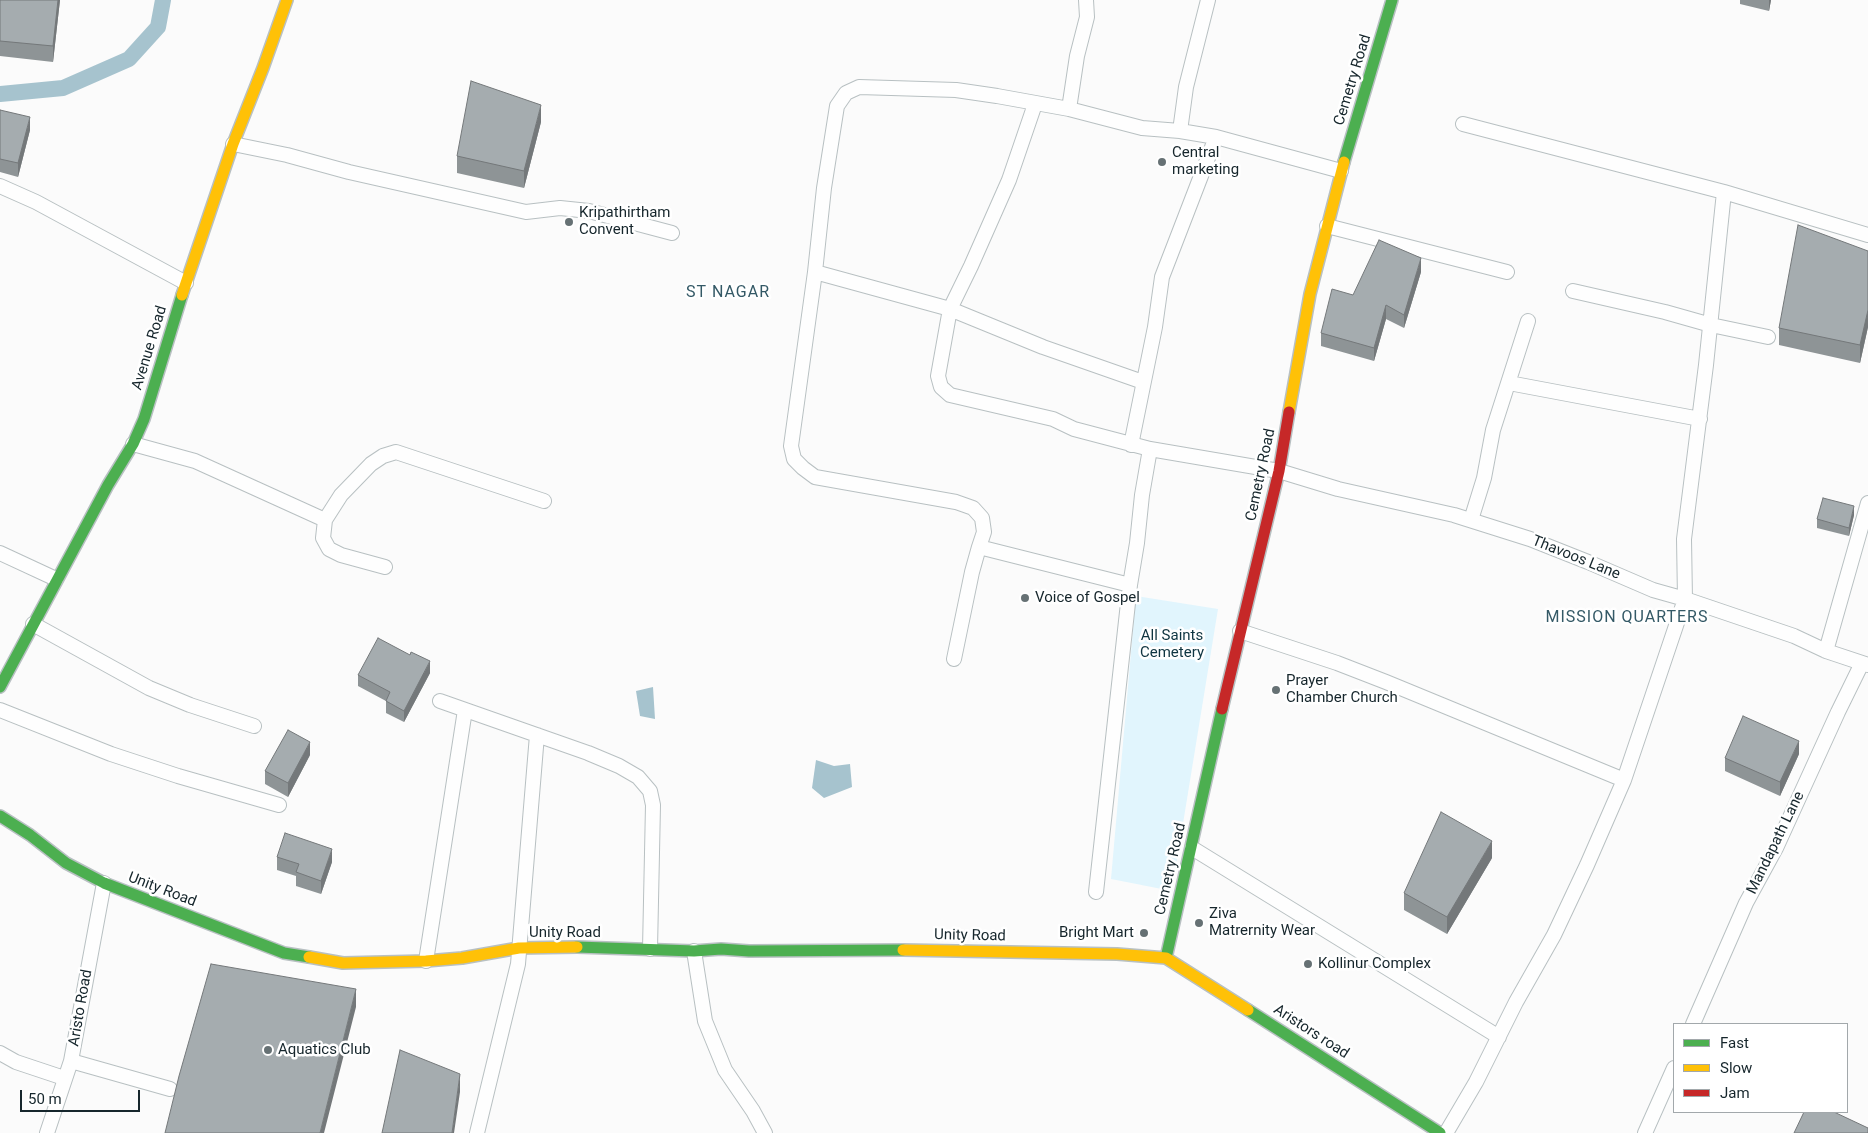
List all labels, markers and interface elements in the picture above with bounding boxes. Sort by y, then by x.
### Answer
street label: Cemetry Road [1331,32,1375,128]
place label: Central marketing [1172,144,1239,179]
marker: Central marketing [1156,156,1168,168]
place label: Kripathirtham Convent [579,204,670,239]
marker: Kripathirtham Convent [563,216,575,228]
district label: ST NAGAR [685,283,771,303]
street label: Avenue Road [129,304,171,392]
street label: Cemetry Road [1242,427,1280,523]
street label: Thavoos Lane [1529,532,1623,584]
place label: Voice of Gospel [1035,589,1140,607]
marker: Voice of Gospel [1019,592,1031,604]
district label: MISSION QUARTERS [1544,608,1710,628]
park label: All Saints Cemetery [1140,627,1204,662]
place label: Prayer Chamber Church [1286,672,1398,707]
marker: Prayer Chamber Church [1270,684,1282,696]
street label: Mandapath Lane [1743,789,1809,897]
street label: Cemetry Road [1152,821,1190,917]
street label: Unity Road [125,869,199,911]
place label: Ziva Matrernity Wear [1209,905,1315,940]
marker: Ziva Matrernity Wear [1193,917,1205,929]
street label: Unity Road [529,924,601,942]
place label: Bright Mart [1059,924,1134,942]
street label: Unity Road [934,926,1006,946]
marker: Bright Mart [1138,927,1150,939]
place label: Kollinur Complex [1318,955,1431,973]
marker: Kollinur Complex [1302,958,1314,970]
street label: Aristo Road [65,968,97,1048]
street label: Aristors road [1270,1001,1352,1063]
legend [1673,1023,1848,1113]
text: Fast [1720,1034,1749,1052]
place label: Aquatics Club [278,1041,371,1059]
marker: Aquatics Club [262,1044,274,1056]
text: Slow [1720,1059,1752,1077]
scale bar [22,1080,142,1112]
text: Jam [1720,1084,1750,1102]
text: 50 m [28,1090,62,1108]

